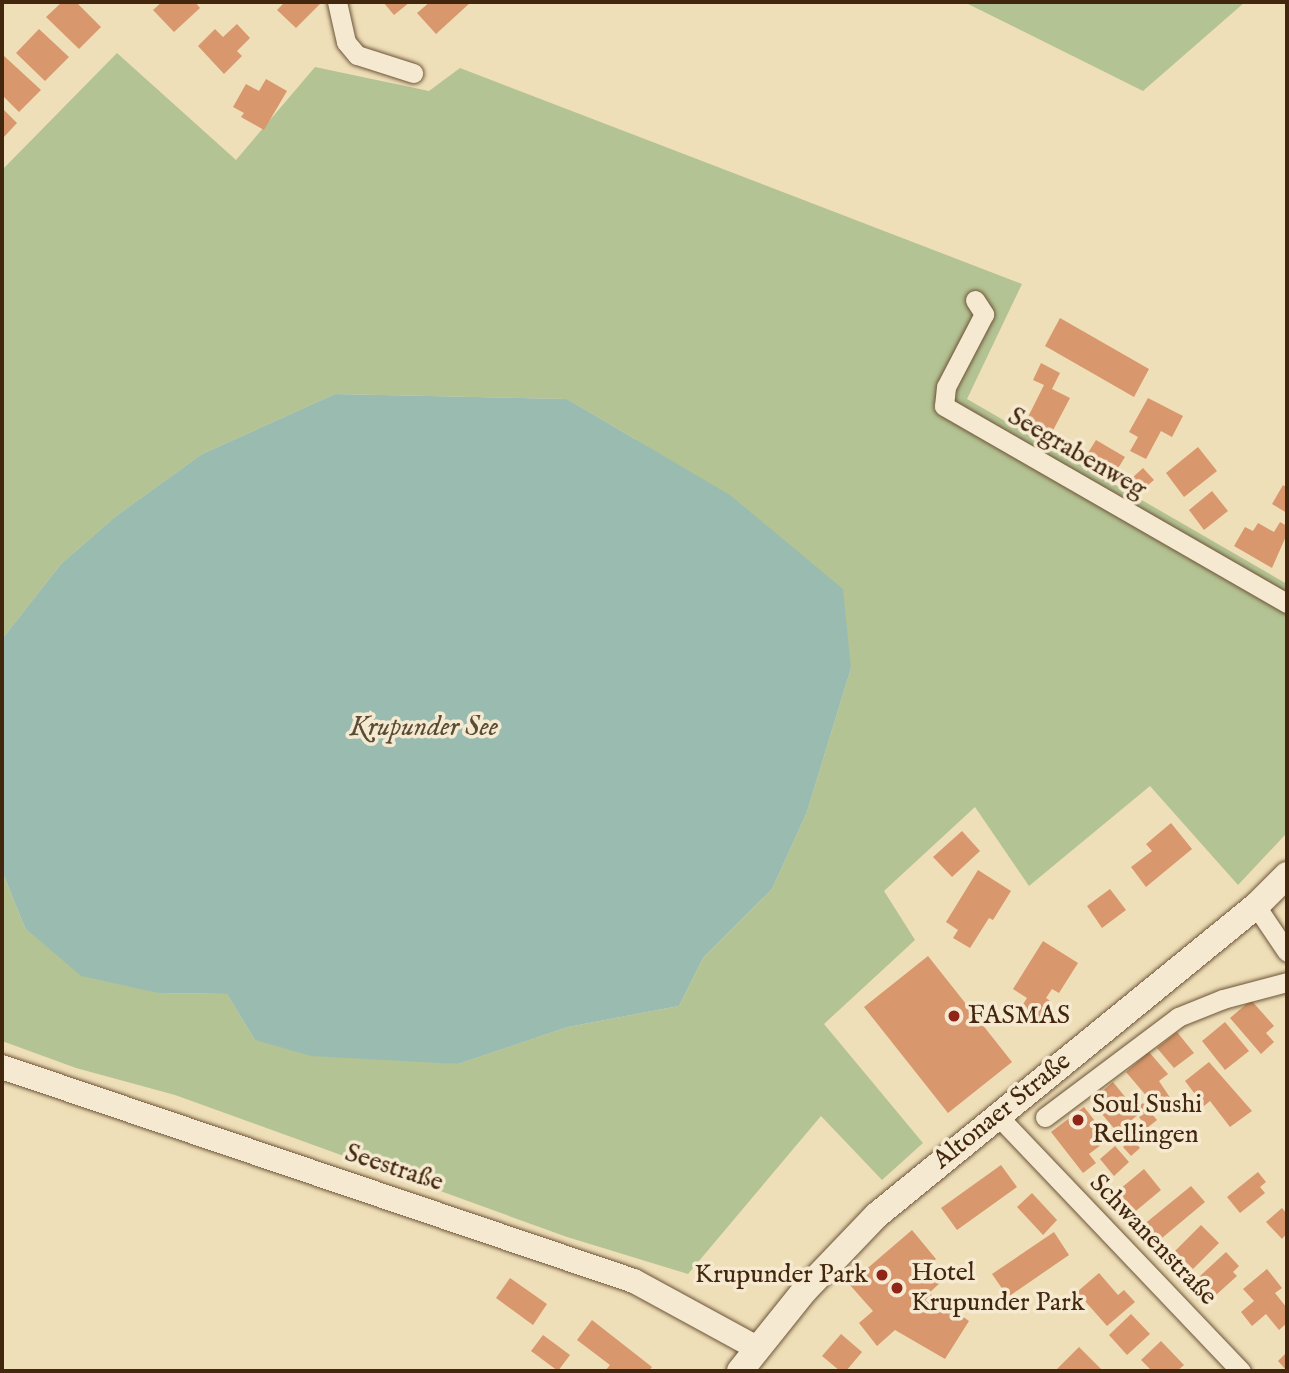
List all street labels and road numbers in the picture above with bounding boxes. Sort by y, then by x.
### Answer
street label: Seegrabenweg [1002,401,1152,505]
street label: Altonaer Straße [927,1046,1077,1176]
street label: Seestraße [341,1137,447,1199]
street label: Schwanenstraße [1083,1168,1223,1312]

